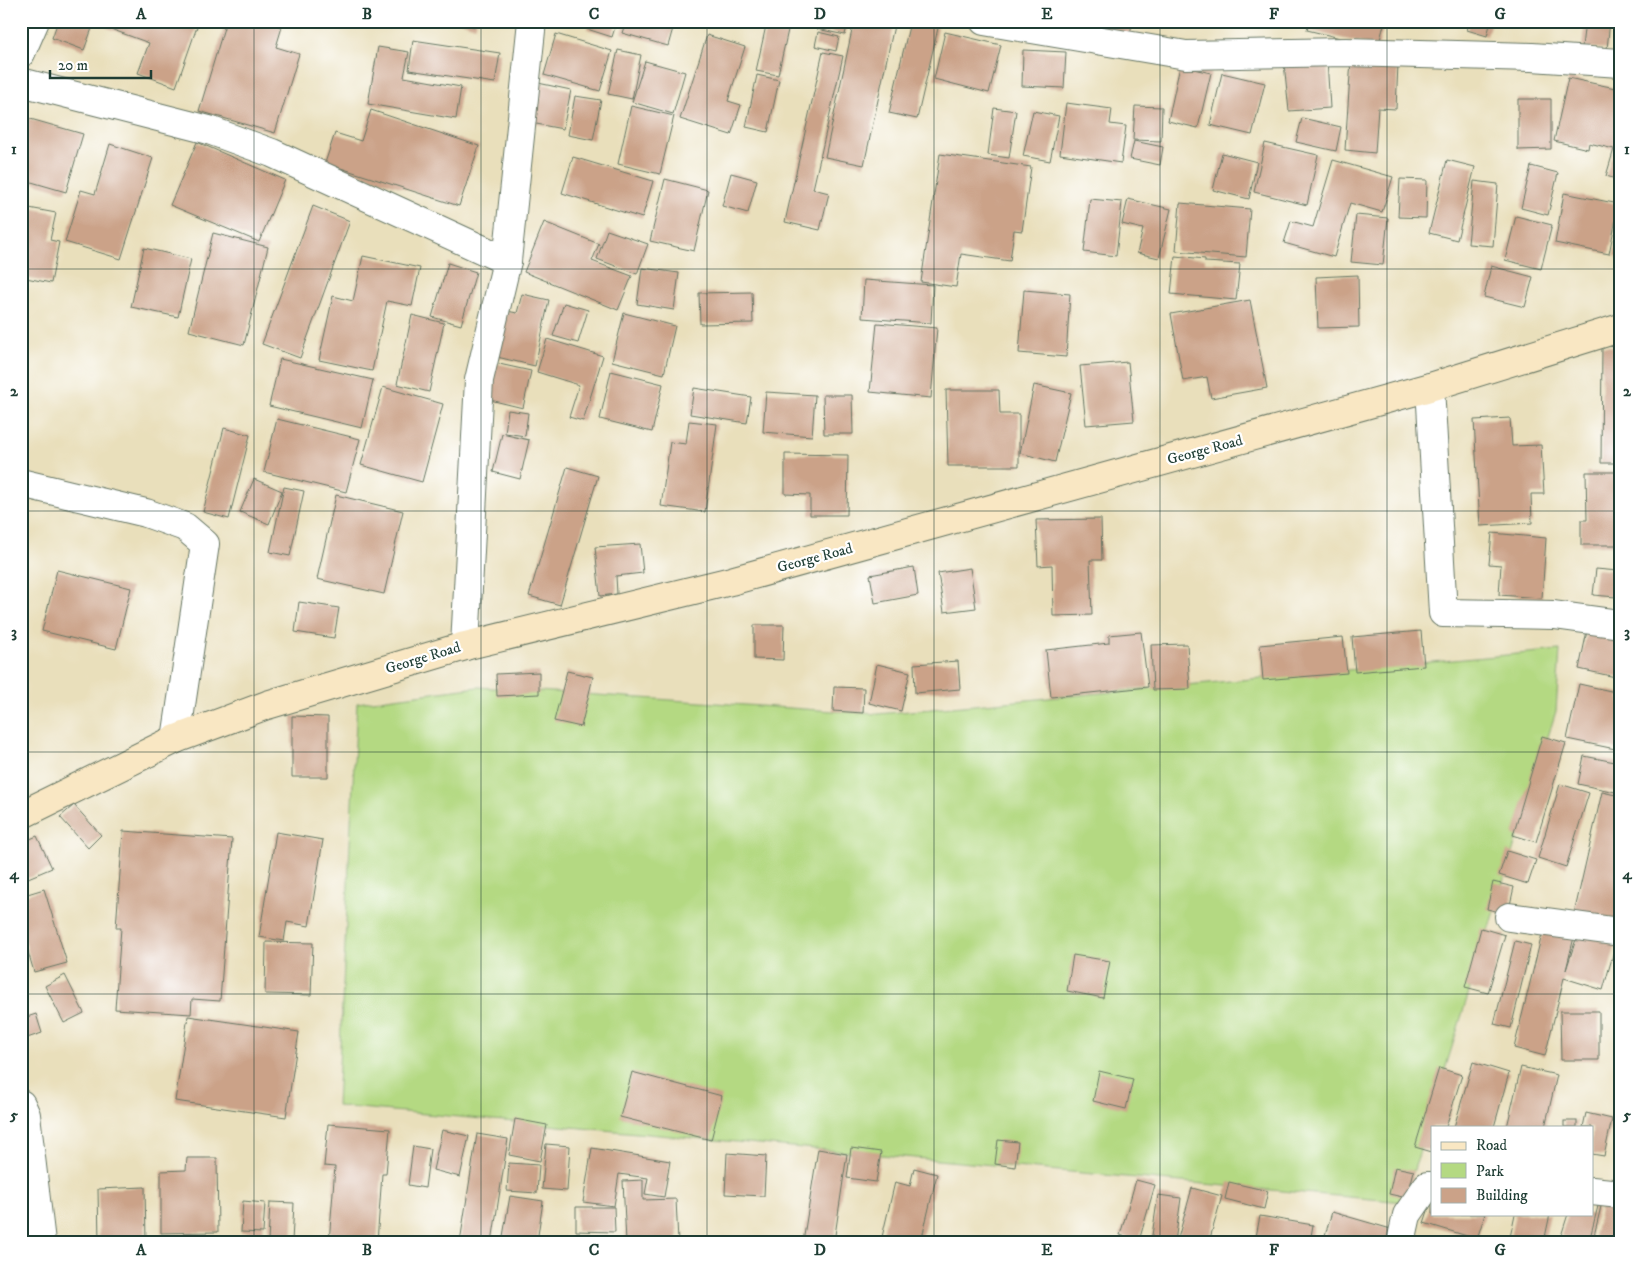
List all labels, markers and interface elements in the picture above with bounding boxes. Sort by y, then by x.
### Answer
text: A [135,4,147,24]
text: B [362,4,372,24]
text: C [589,4,599,24]
text: D [814,4,826,24]
text: E [1041,4,1053,24]
text: F [1269,4,1279,24]
text: G [1494,4,1506,24]
scale bar [50,48,151,80]
text: 20 m [58,56,88,75]
text: 1 [11,139,17,159]
text: 1 [1624,139,1630,159]
text: 2 [10,381,19,401]
text: 2 [1623,381,1632,401]
street label: George Road [1165,431,1245,469]
street label: George Road [775,539,855,577]
text: 3 [11,622,17,642]
text: 3 [1624,622,1630,642]
street label: George Road [383,637,463,678]
text: 4 [8,864,19,884]
text: 4 [1621,864,1632,884]
text: 5 [9,1105,18,1125]
text: 5 [1622,1105,1631,1125]
legend [1431,1126,1594,1216]
text: Road [1476,1136,1508,1155]
text: Park [1476,1162,1505,1181]
text: Building [1476,1186,1528,1205]
text: A [135,1240,147,1260]
text: B [362,1240,372,1260]
text: C [589,1240,599,1260]
text: D [814,1240,826,1260]
text: E [1041,1240,1053,1260]
text: F [1269,1240,1279,1260]
text: G [1494,1240,1506,1260]

